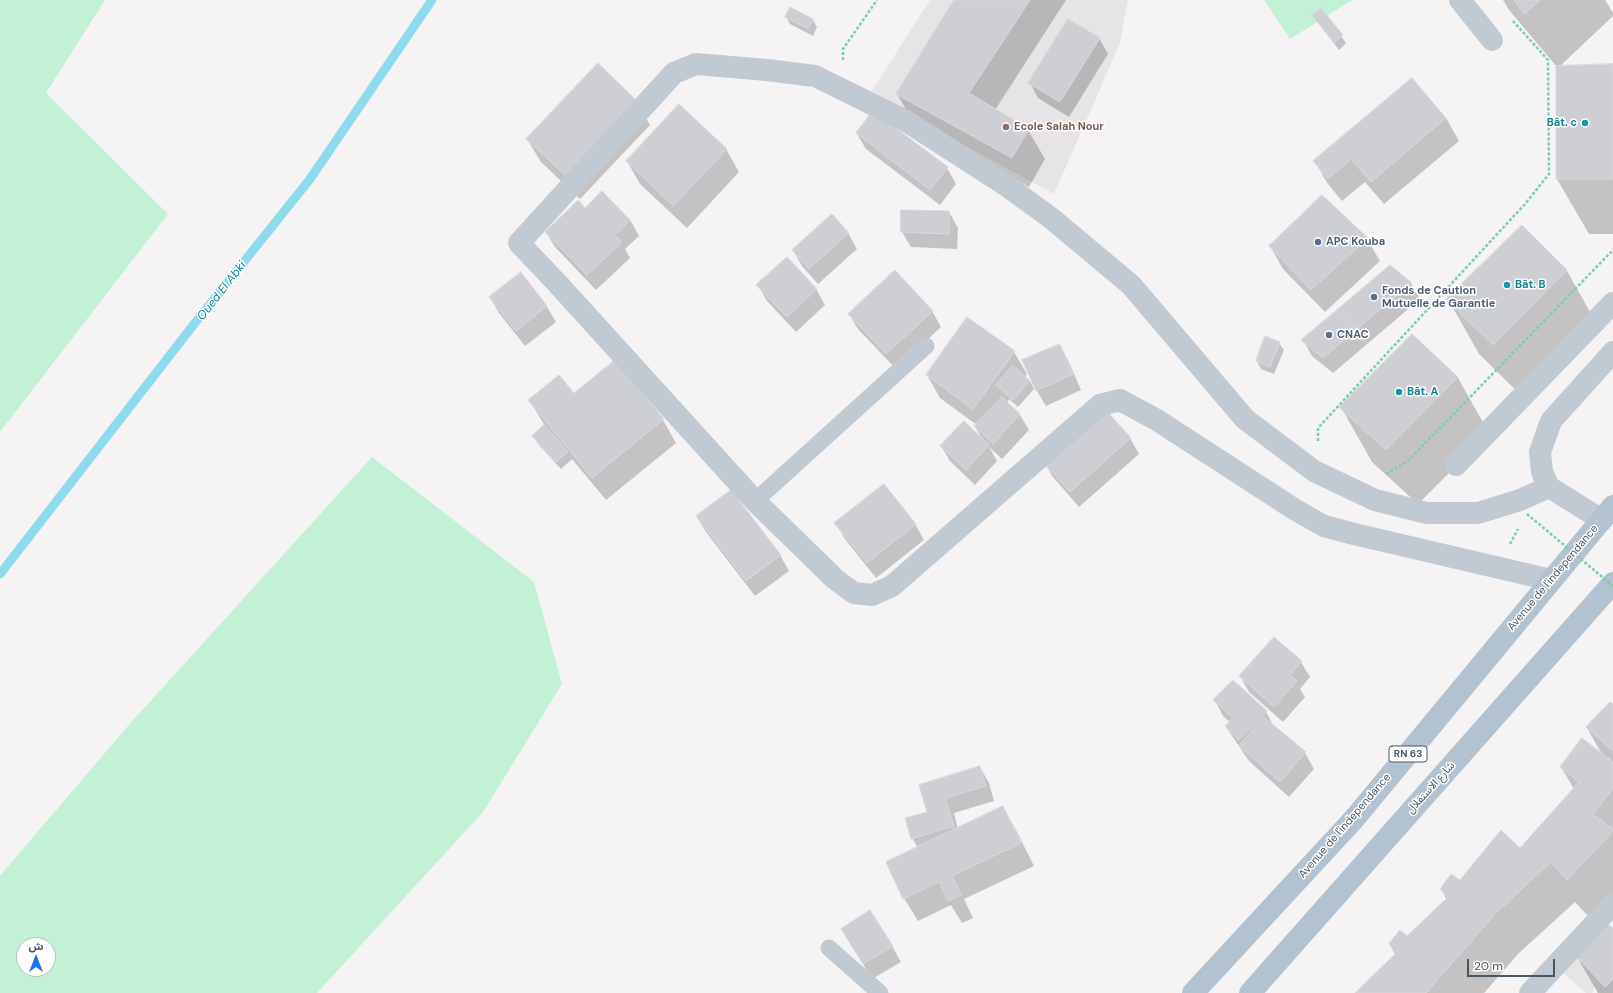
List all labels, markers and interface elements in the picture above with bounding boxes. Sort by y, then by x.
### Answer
place label: Bât. c [1547,116,1577,130]
marker: Bât. c [1580,118,1590,128]
place label: Ecole Salah Nour [1014,120,1104,134]
marker: Ecole Salah Nour [1001,122,1011,132]
place label: APC Kouba [1326,235,1385,249]
marker: APC Kouba [1313,237,1323,247]
water label: Oued El Abki [194,259,250,323]
place label: Bât. B [1515,278,1546,292]
marker: Bât. B [1502,280,1512,290]
place label: Fonds de Caution Mutuelle de Garantie [1382,284,1495,310]
marker: Fonds de Caution Mutuelle de Garantie [1369,292,1379,302]
place label: CNAC [1337,328,1369,342]
marker: CNAC [1324,330,1334,340]
place label: Bât. A [1407,385,1438,399]
marker: Bât. A [1394,387,1404,397]
street label: Avenue de l'independance [1505,522,1601,634]
road number: RN 63 [1389,746,1427,762]
street label: شارع الاستقلال [1404,759,1458,817]
street label: Avenue de l'independance [1296,771,1394,881]
north arrow [16,937,56,977]
text: ش [28,939,44,953]
scale bar [1469,951,1557,977]
text: 20 m [1474,958,1503,974]

